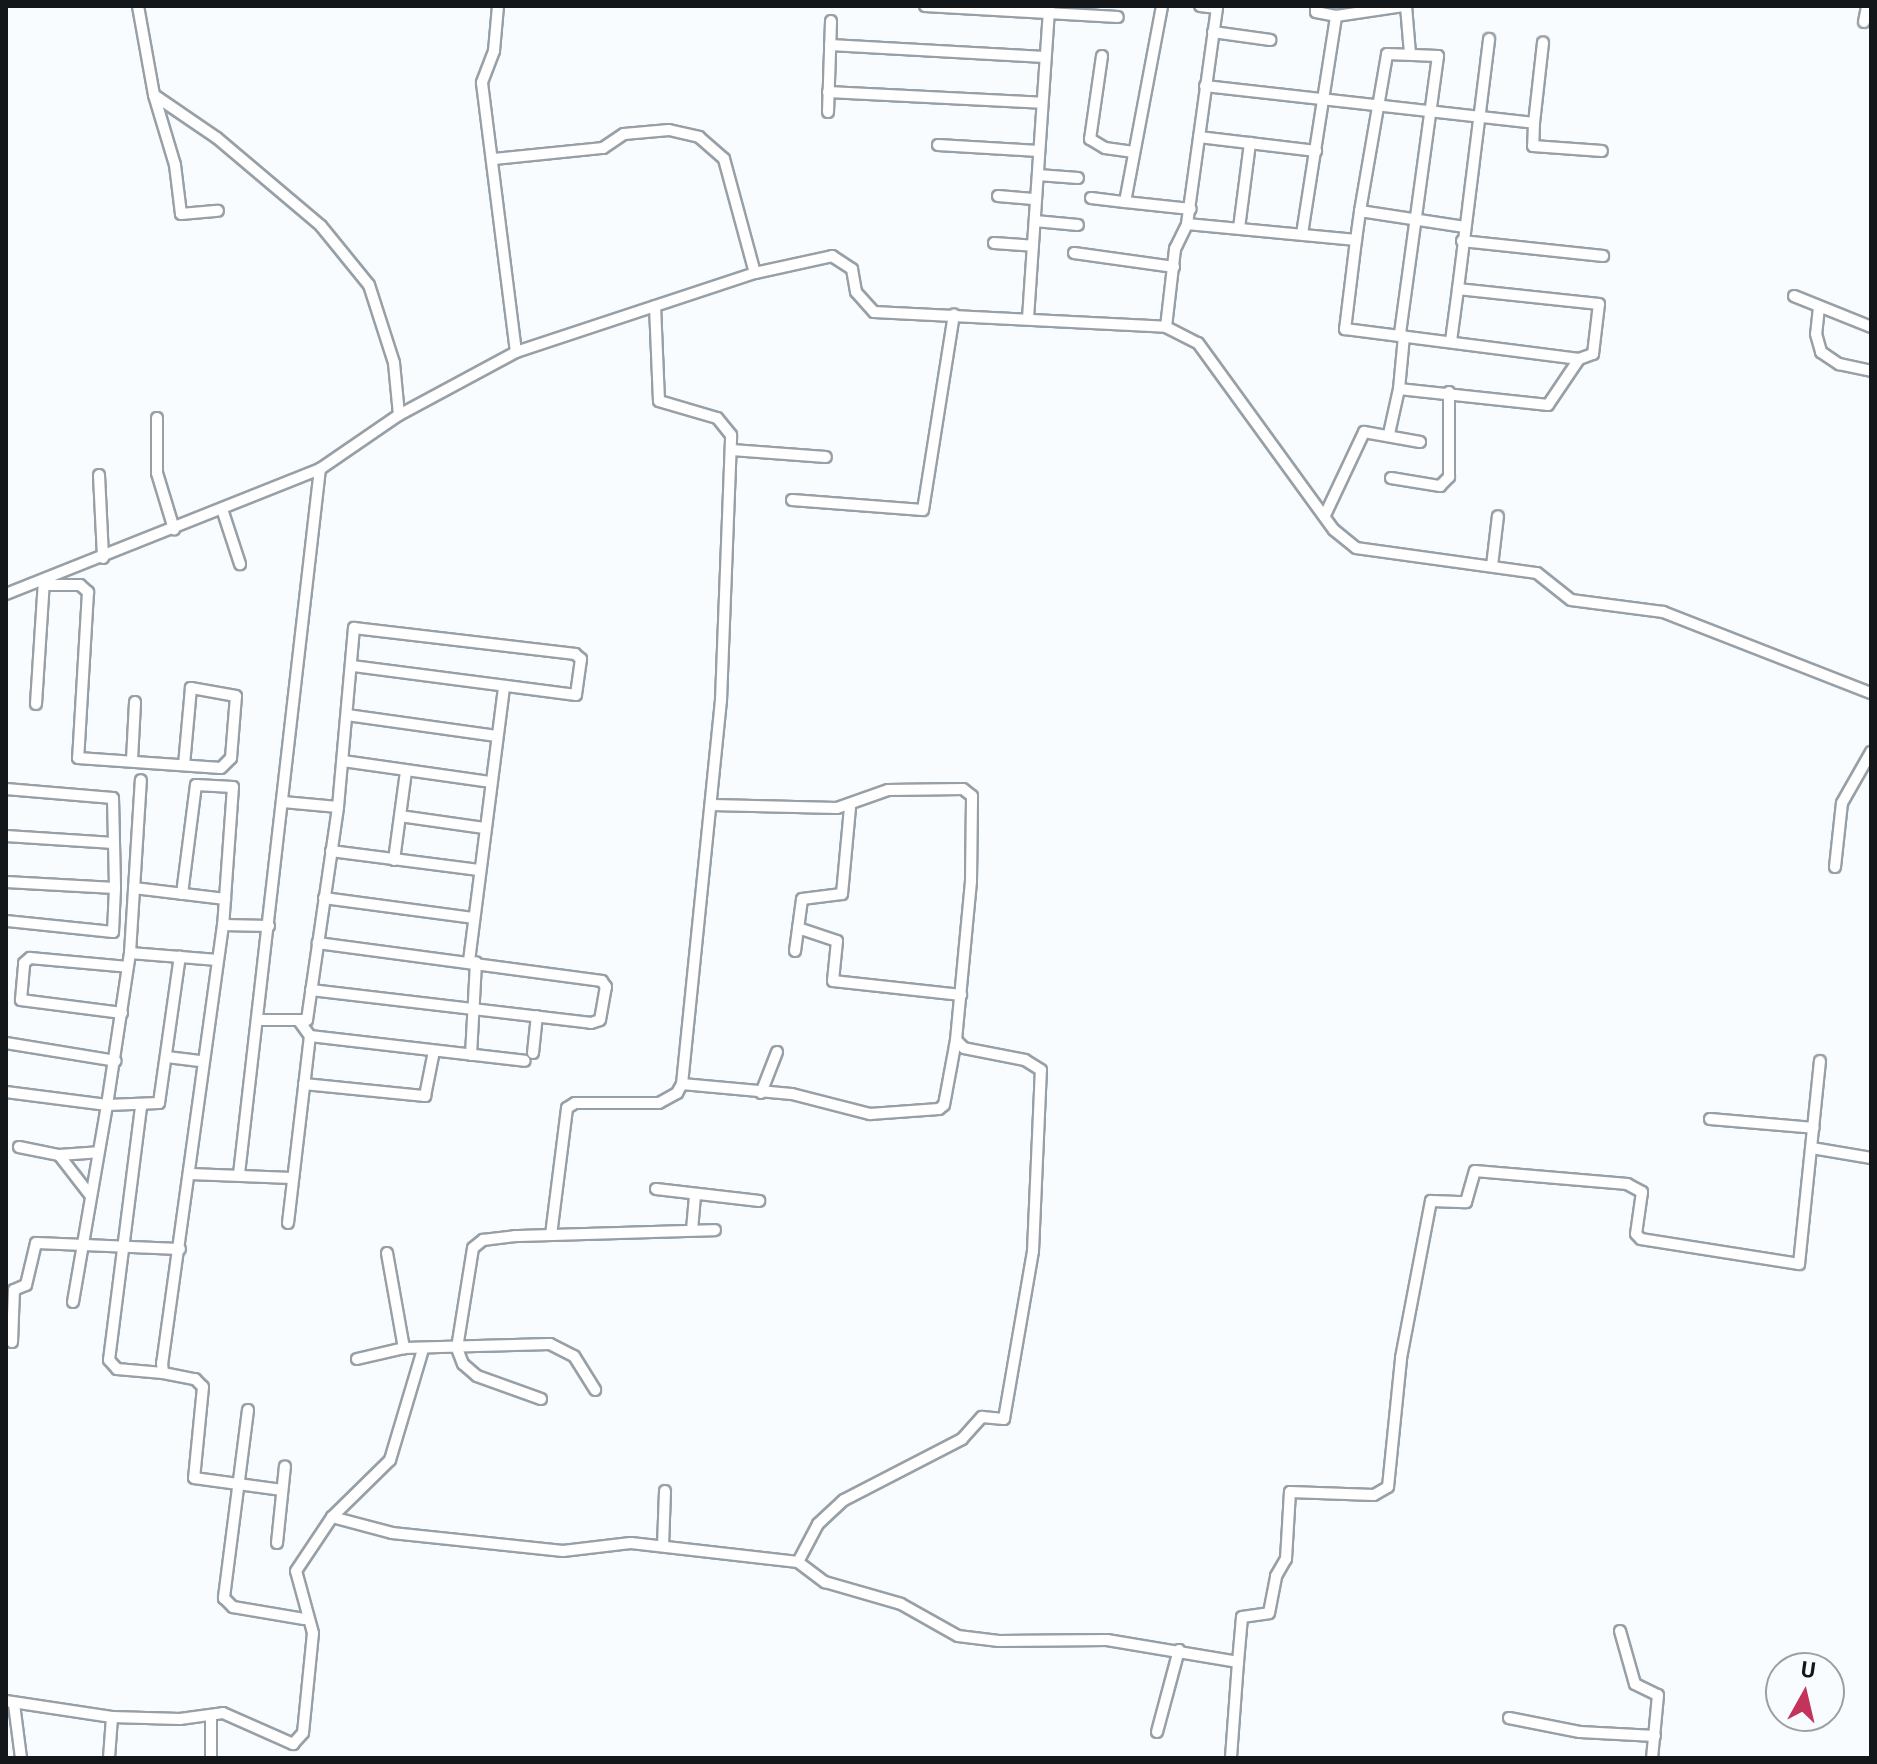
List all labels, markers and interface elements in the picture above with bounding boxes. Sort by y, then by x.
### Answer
north arrow [1765,1652,1845,1732]
text: U [1799,1656,1817,1683]

